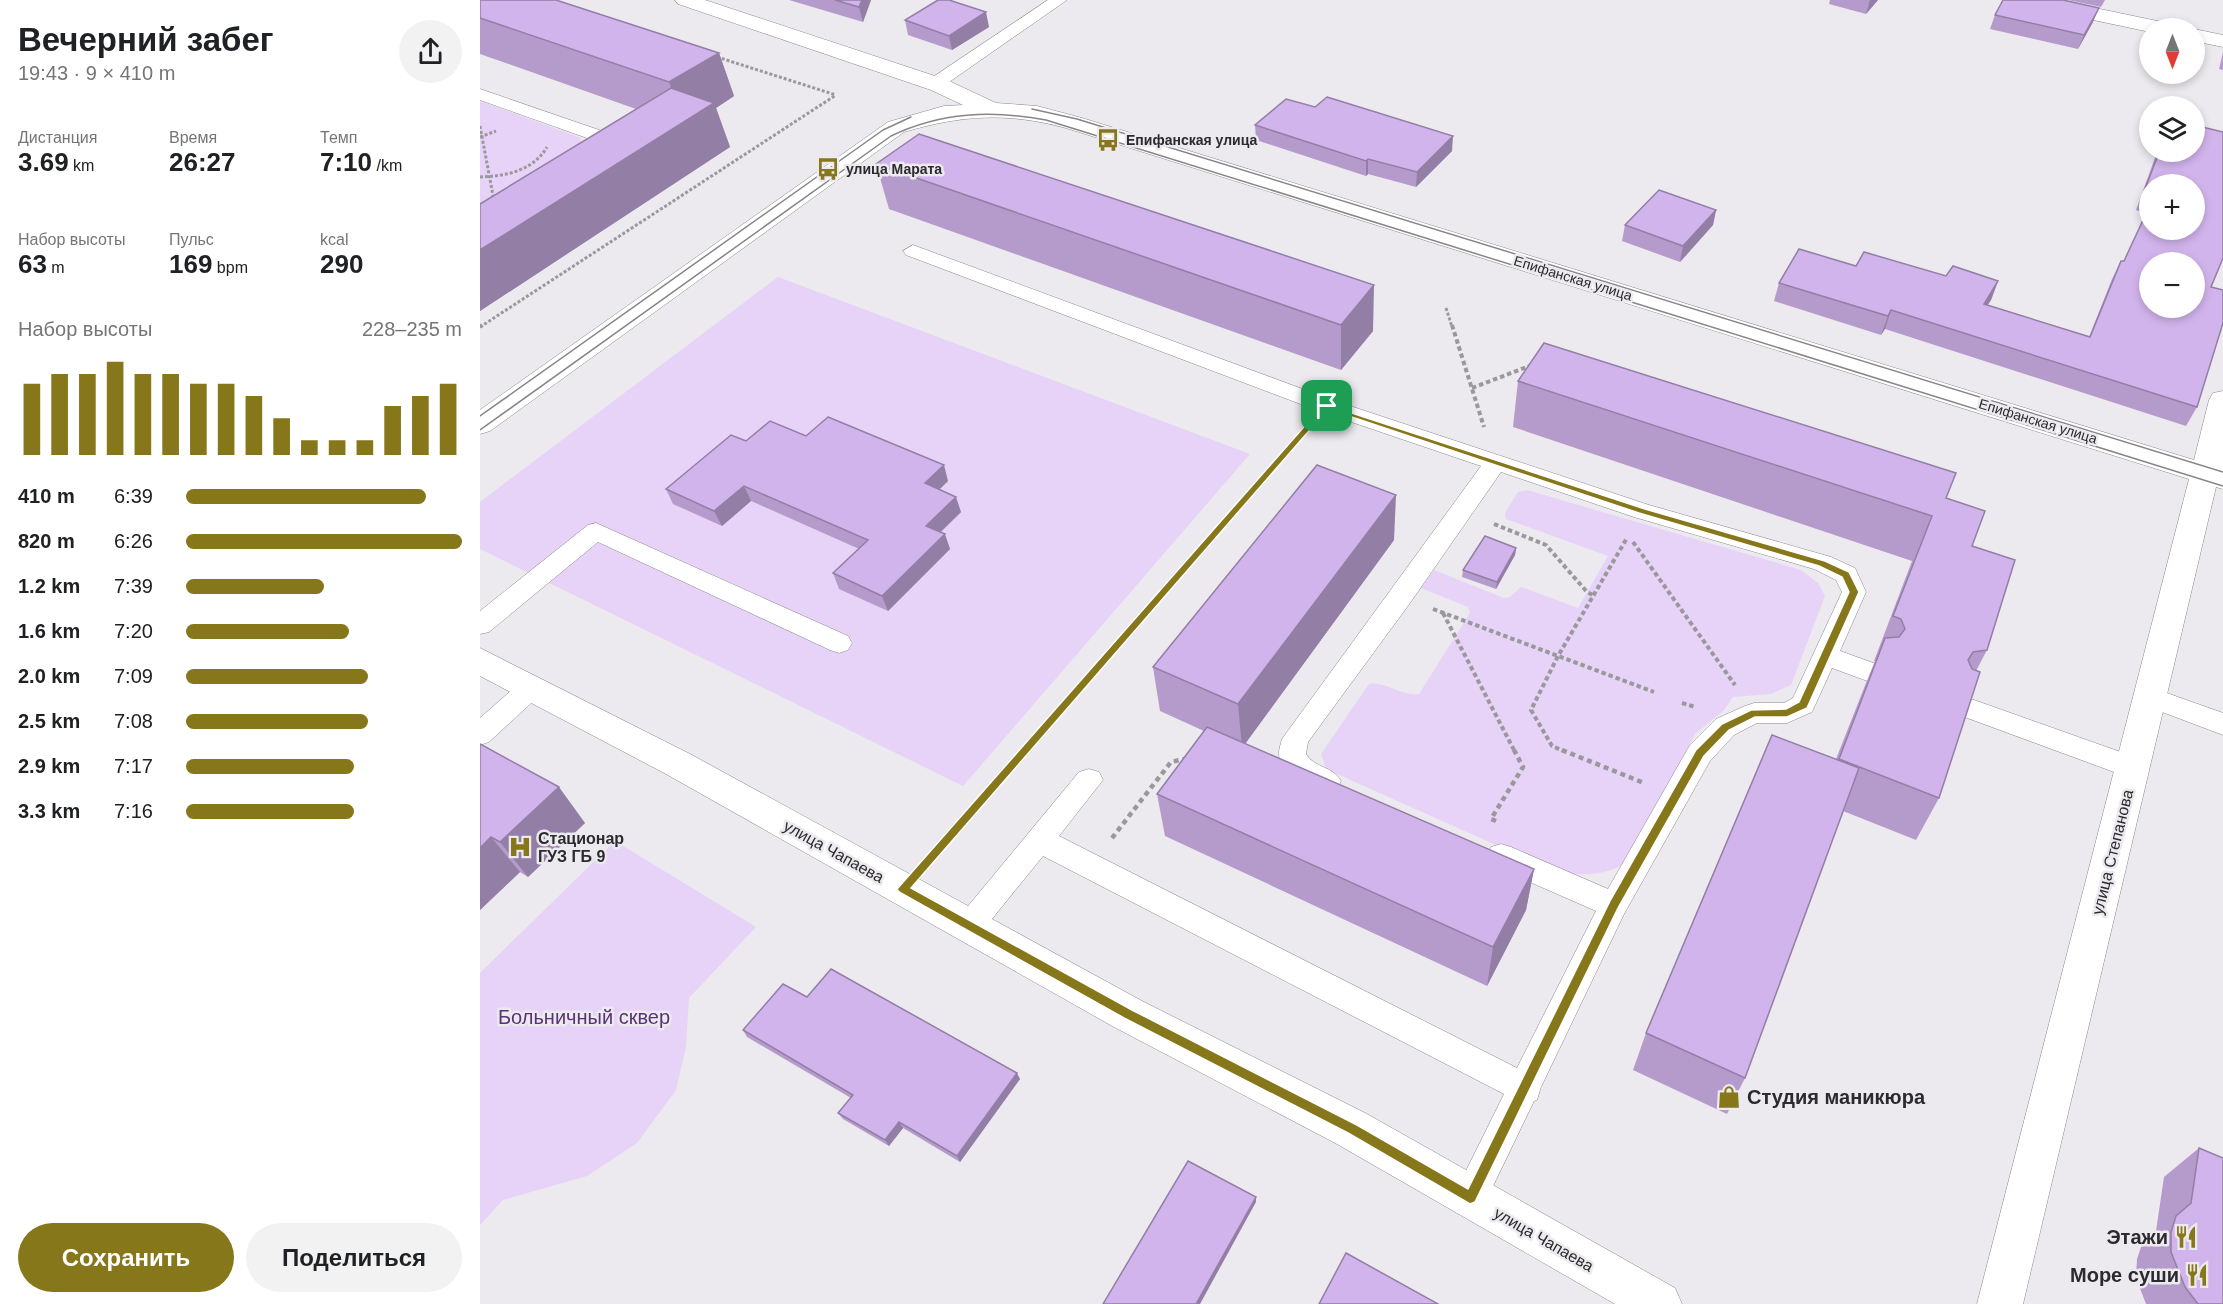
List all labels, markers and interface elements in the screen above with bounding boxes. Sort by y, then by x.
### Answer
north arrow [2139,18,2205,84]
map controls [2139,18,2205,318]
button: share [399,20,462,83]
text: Вечерний забег [18,21,274,58]
text: 19:43 · 9 × 410 m [18,62,175,84]
button: layers [2139,96,2205,162]
bus stop icon: Епифанская улица [1095,127,1121,153]
text: Дистанция [18,129,97,146]
text: Время [169,129,217,146]
text: Темп [320,129,357,146]
place label: Епифанская улица [1126,132,1257,148]
text: 3.69 [18,147,69,177]
text: 26:27 [169,147,236,177]
text: 7:10 [320,147,372,177]
bus stop icon: улица Марата [815,156,841,182]
text: km [69,157,94,174]
text: /km [372,157,402,174]
place label: улица Марата [846,161,942,177]
button: + [2139,174,2205,240]
text: Набор высоты [18,231,125,248]
text: Пульс [169,231,214,248]
text: kcal [320,231,348,248]
text: 63 [18,249,47,279]
text: 169 [169,249,212,279]
text: 290 [320,249,363,279]
street label: Епифанская улица [1512,252,1634,304]
button: − [2139,252,2205,318]
text: m [47,259,65,276]
text: bpm [212,259,248,276]
text: Набор высоты [18,318,152,340]
text: 228–235 m [362,318,462,340]
pin [1301,380,1352,431]
icon: arrive [1310,389,1343,422]
street label: Епифанская улица [1977,395,2099,447]
text: 410 m [18,485,75,507]
text: 6:39 [114,485,153,507]
text: 820 m [18,530,75,552]
text: 6:26 [114,530,153,552]
text: 1.2 km [18,575,80,597]
text: 7:39 [114,575,153,597]
text: 1.6 km [18,620,80,642]
text: 7:20 [114,620,153,642]
text: 2.0 km [18,665,80,687]
text: 7:09 [114,665,153,687]
text: 2.5 km [18,710,80,732]
text: 7:08 [114,710,153,732]
text: 2.9 km [18,755,80,777]
text: 7:17 [114,755,153,777]
street label: улица Степанова [2089,788,2136,917]
text: 3.3 km [18,800,80,822]
text: 7:16 [114,800,153,822]
street label: улица Чапаева [781,817,887,886]
place label: Стационар ГУЗ ГБ 9 [538,830,624,865]
hospital icon: Стационар ГУЗ ГБ 9 [507,834,533,860]
park label: Больничный сквер [498,1006,670,1028]
shop icon: Студия маникюра [1716,1084,1742,1110]
place label: Студия маникюра [1747,1086,1926,1108]
street label: улица Чапаева [1491,1204,1596,1275]
button: Сохранить [18,1223,234,1292]
button: Поделиться [246,1223,462,1292]
restaurant icon: Этажи [2173,1224,2199,1250]
place label: Этажи [2106,1226,2168,1248]
restaurant icon: Море суши [2184,1262,2210,1288]
place label: Море суши [2070,1264,2179,1286]

